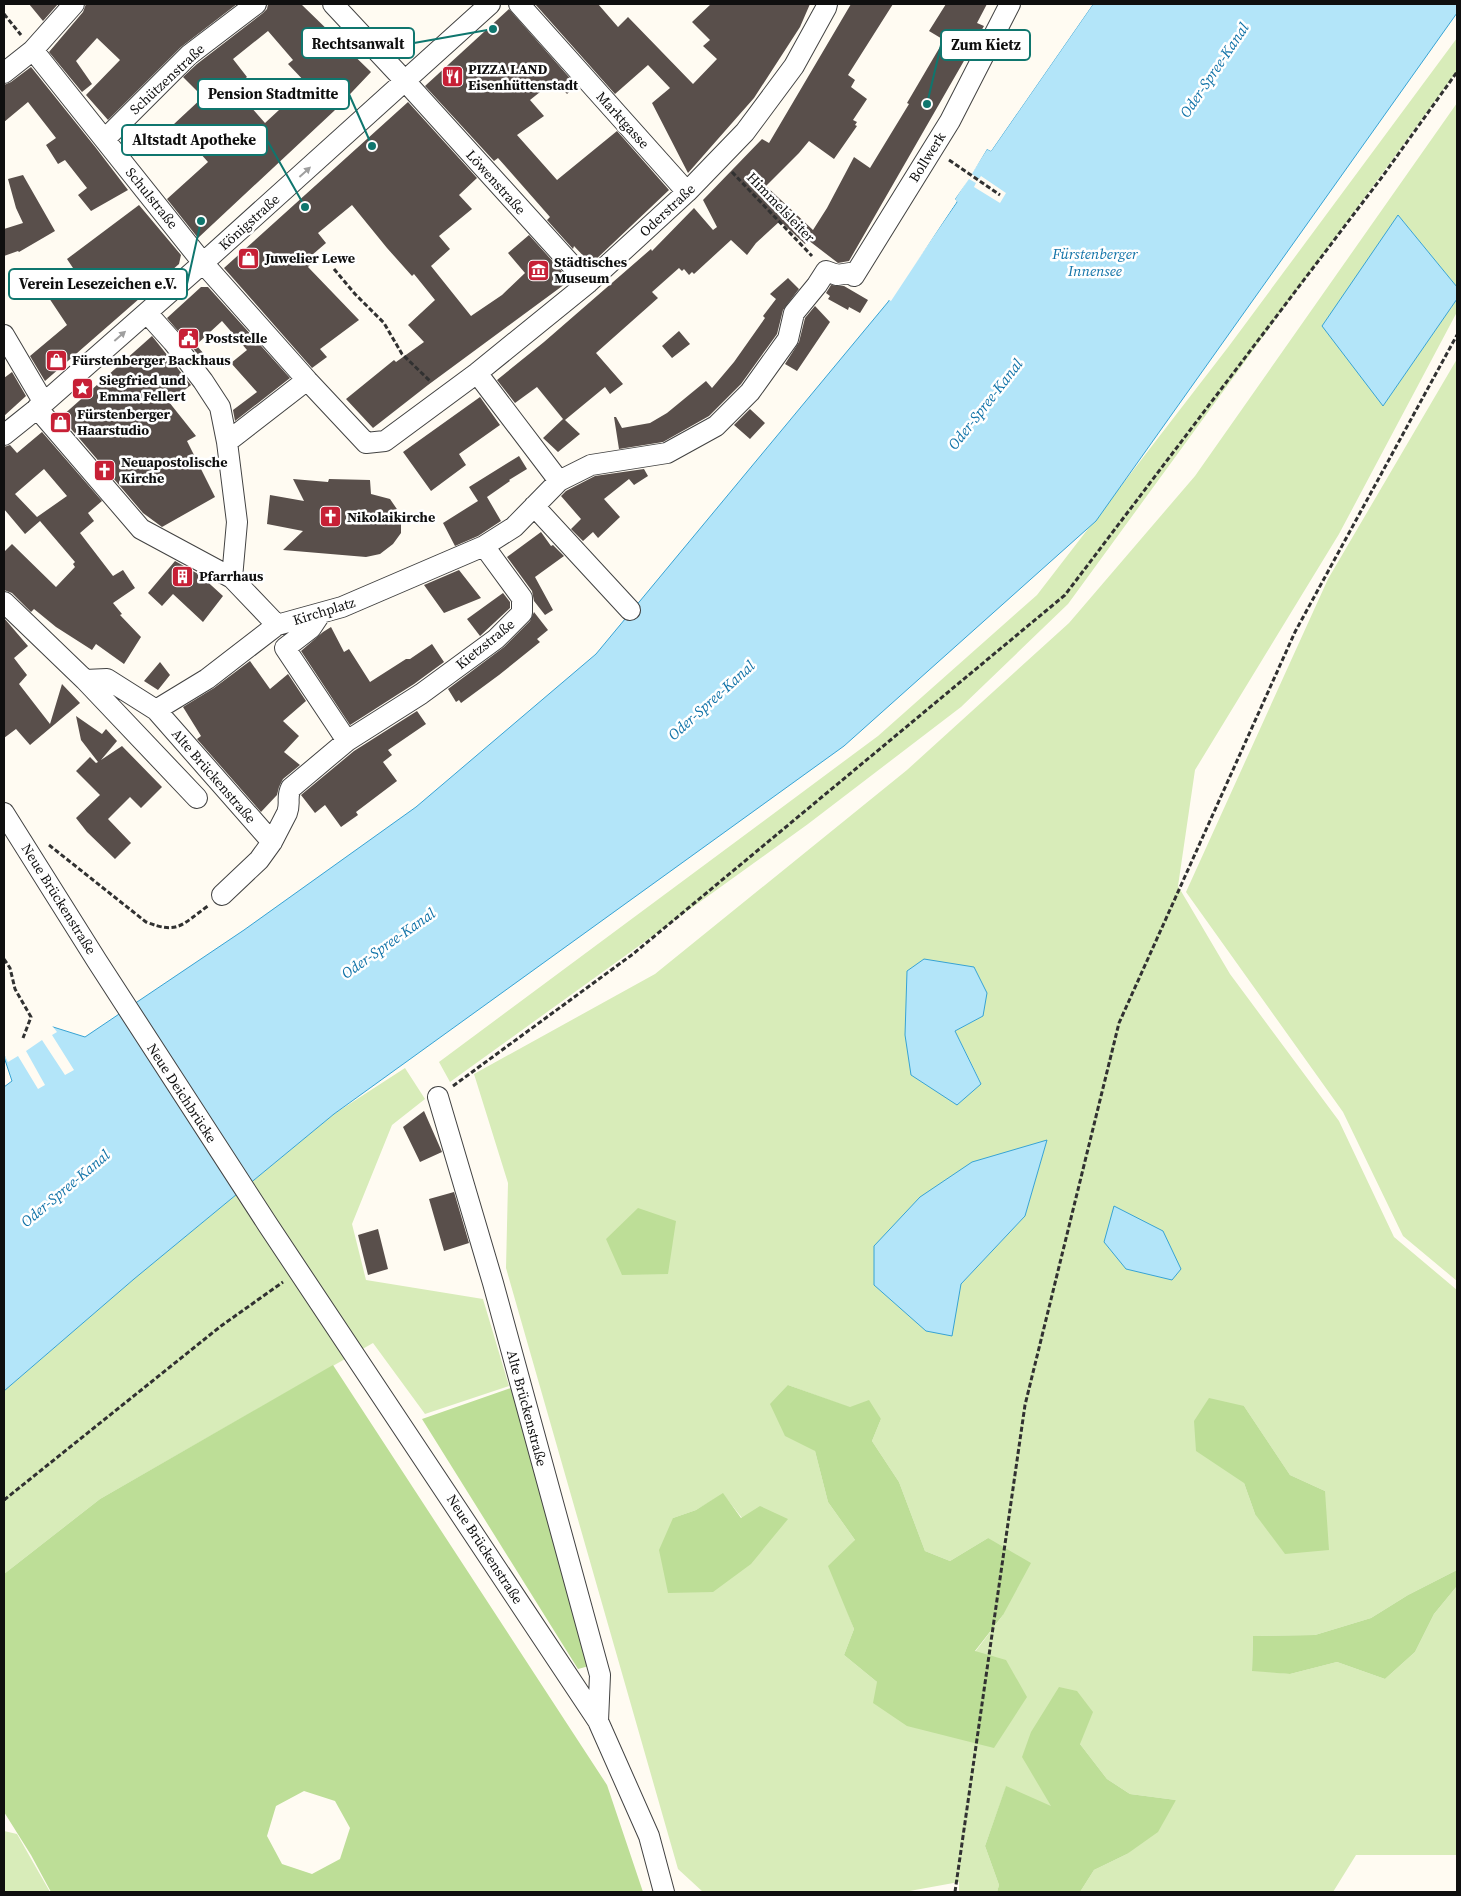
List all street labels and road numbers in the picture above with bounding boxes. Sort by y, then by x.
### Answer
street label: Schützenstraße [125,39,209,119]
street label: Marktgasse [592,87,654,153]
street label: Bollwerk [904,128,950,186]
street label: Löwenstraße [461,145,531,219]
street label: Schulstraße [121,163,183,233]
street label: Himmelsleiter [742,167,820,247]
street label: Oderstraße [635,179,699,241]
street label: Königstraße [214,189,284,255]
street label: Kirchplatz [290,592,358,630]
street label: Kietzstraße [451,614,519,674]
street label: Alte Brückenstraße [167,724,261,828]
street label: Neue Brückenstraße [17,840,101,958]
street label: Neue Deichbrücke [142,1039,222,1147]
street label: Alte Brückenstraße [502,1348,552,1468]
street label: Neue Brückenstraße [442,1490,528,1608]

